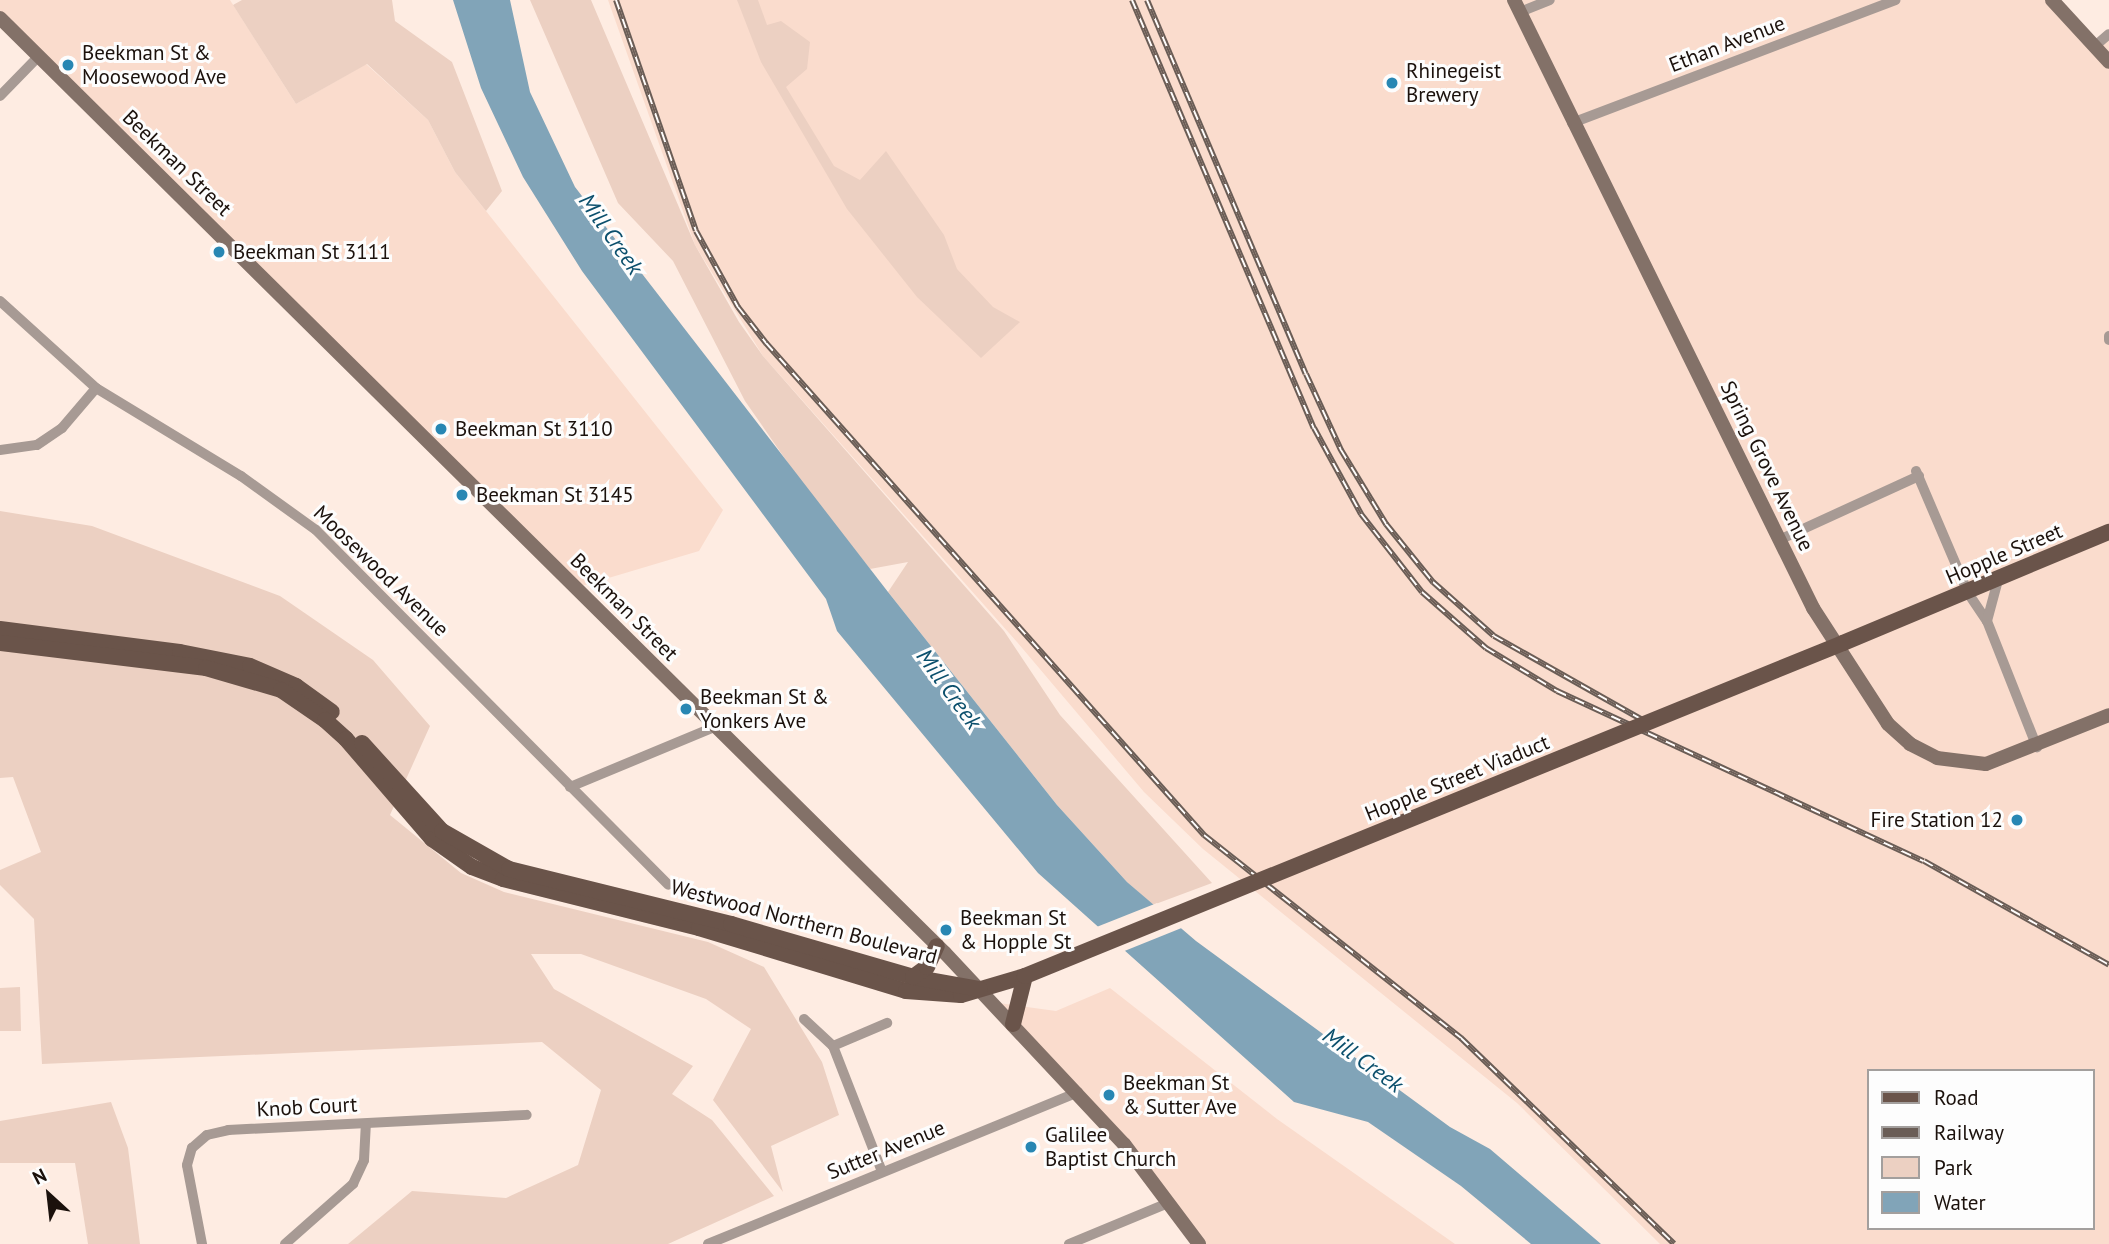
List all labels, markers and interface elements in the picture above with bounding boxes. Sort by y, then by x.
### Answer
street label: Ethan Avenue [1665,10,1789,78]
place label: Beekman St & Moosewood Ave [82,40,227,90]
marker: Beekman St & Moosewood Ave [60,57,76,73]
place label: Rhinegeist Brewery [1406,58,1501,108]
marker: Rhinegeist Brewery [1384,75,1400,91]
street label: Beekman Street [117,105,237,221]
water label: Mill Creek [573,188,649,280]
place label: Beekman St 3111 [233,239,391,265]
marker: Beekman St 3111 [211,244,227,260]
street label: Spring Grove Avenue [1715,377,1819,555]
place label: Beekman St 3110 [455,416,613,442]
marker: Beekman St 3110 [433,421,449,437]
place label: Beekman St 3145 [476,482,634,508]
marker: Beekman St 3145 [454,487,470,503]
street label: Moosewood Avenue [308,500,454,642]
street label: Hopple Street [1942,518,2066,590]
street label: Beekman Street [565,548,683,666]
water label: Mill Creek [911,643,987,735]
place label: Beekman St & Yonkers Ave [700,684,829,734]
marker: Beekman St & Yonkers Ave [678,701,694,717]
street label: Hopple Street Viaduct [1361,729,1553,827]
place label: Fire Station 12 [1870,807,2003,833]
marker: Fire Station 12 [2009,812,2025,828]
street label: Westwood Northern Boulevard [668,874,940,970]
place label: Beekman St & Hopple St [960,905,1071,955]
marker: Beekman St & Hopple St [938,922,954,938]
water label: Mill Creek [1317,1022,1409,1098]
legend [1868,1069,2095,1230]
place label: Beekman St & Sutter Ave [1123,1070,1238,1120]
text: Road [1934,1084,1978,1111]
marker: Beekman St & Sutter Ave [1101,1087,1117,1103]
street label: Knob Court [256,1092,358,1122]
street label: Sutter Avenue [823,1115,949,1185]
text: Railway [1934,1119,2004,1146]
place label: Galilee Baptist Church [1045,1122,1176,1172]
marker: Galilee Baptist Church [1023,1139,1039,1155]
text: Park [1934,1154,1973,1181]
north arrow [14,1160,84,1230]
text: N [28,1163,50,1190]
text: Water [1934,1189,1986,1216]

